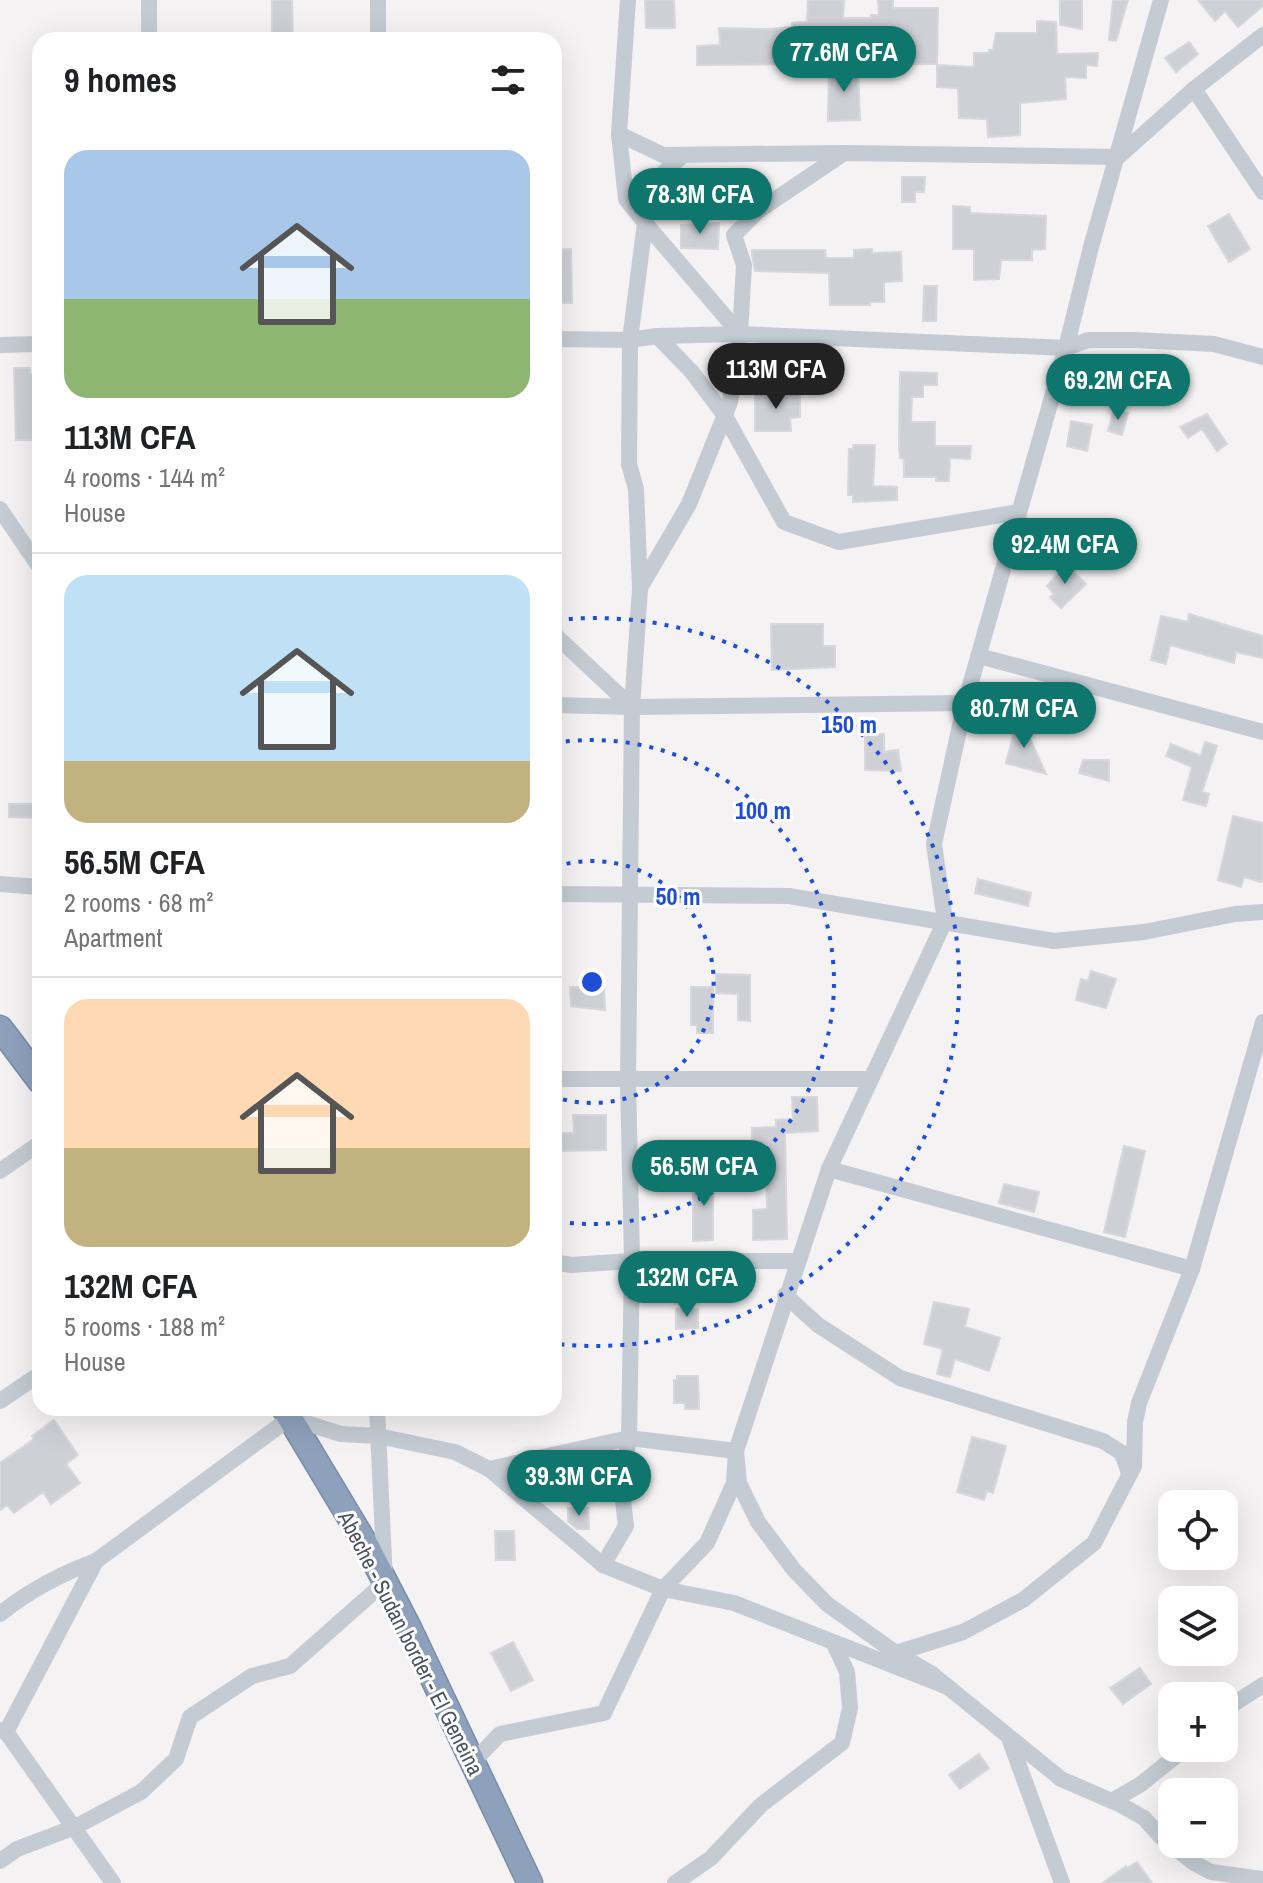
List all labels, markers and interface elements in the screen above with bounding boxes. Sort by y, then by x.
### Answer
pin: 77.6M CFA [752,26,936,94]
text: 77.6M CFA [790,34,898,69]
text: 9 homes [64,57,177,103]
icon: filters [486,58,530,102]
pin: 78.3M CFA [608,168,792,236]
text: 78.3M CFA [646,176,754,211]
icon: home [225,202,369,346]
pin: 113M CFA [693,343,859,411]
text: 113M CFA [726,351,826,386]
pin: 69.2M CFA [1026,354,1210,422]
text: 69.2M CFA [1064,362,1172,397]
text: 113M CFA [64,414,196,460]
text: 4 rooms · 144 m² [64,460,225,495]
text: House [64,495,126,530]
pin: 92.4M CFA [973,518,1157,586]
text: 92.4M CFA [1011,526,1119,561]
icon: home [225,627,369,771]
pin: 80.7M CFA [932,682,1116,750]
text: 80.7M CFA [970,690,1078,725]
text: 150 m [821,708,877,740]
text: 100 m [735,794,791,826]
text: 56.5M CFA [64,839,205,885]
text: 50 m [656,880,700,912]
text: 2 rooms · 68 m² [64,885,213,920]
text: Apartment [64,920,162,955]
centre of rings [578,968,606,996]
icon: home [225,1051,369,1195]
pin: 56.5M CFA [612,1140,796,1208]
text: 56.5M CFA [650,1148,758,1183]
pin: 132M CFA [604,1251,770,1319]
text: 132M CFA [636,1259,738,1294]
text: 132M CFA [64,1263,197,1309]
text: 5 rooms · 188 m² [64,1309,225,1344]
text: House [64,1344,126,1379]
pin: 39.3M CFA [487,1450,671,1518]
text: 39.3M CFA [525,1458,633,1493]
map controls [1158,1490,1238,1858]
button: locate [1158,1490,1238,1570]
street label: Abeche - Sudan border - El Geneina [331,1505,491,1780]
button: layers [1158,1586,1238,1666]
button: + [1158,1682,1238,1762]
button: − [1158,1778,1238,1858]

